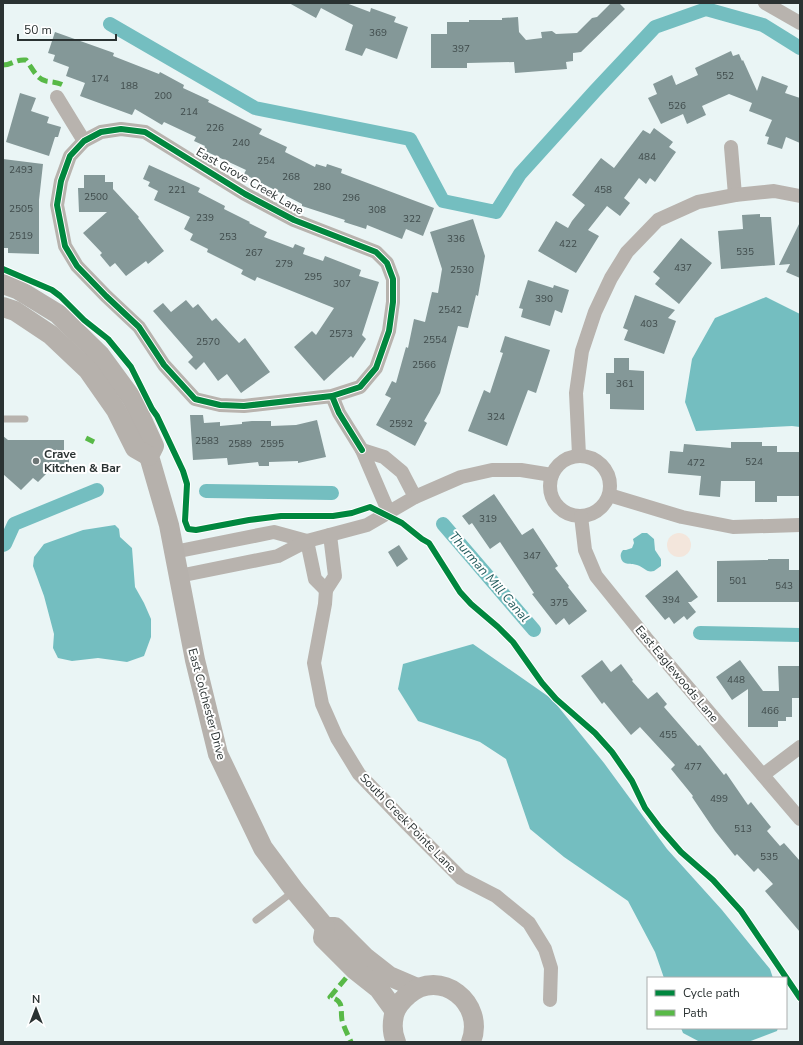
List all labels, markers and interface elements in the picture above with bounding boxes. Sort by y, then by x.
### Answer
scale bar [18,16,116,42]
text: 50 m [24,22,52,38]
house number: 369 [369,26,387,40]
house number: 397 [452,42,470,56]
house number: 552 [716,69,734,83]
house number: 174 [91,72,109,86]
house number: 188 [120,79,138,93]
house number: 200 [154,89,172,103]
house number: 526 [668,99,686,113]
house number: 214 [180,105,198,119]
house number: 226 [206,121,224,135]
house number: 240 [232,136,250,150]
street label: East Grove Creek Lane [193,144,307,218]
house number: 484 [638,150,656,164]
house number: 254 [257,154,275,168]
house number: 2493 [9,163,33,177]
house number: 268 [282,170,300,184]
house number: 280 [313,180,331,194]
house number: 221 [168,183,186,197]
house number: 458 [594,183,612,197]
house number: 2500 [84,190,108,204]
house number: 296 [342,191,360,205]
house number: 2505 [9,202,33,216]
house number: 308 [368,203,386,217]
house number: 239 [196,211,214,225]
house number: 322 [403,212,421,226]
house number: 2519 [9,229,33,243]
house number: 253 [219,230,237,244]
house number: 336 [447,232,465,246]
house number: 422 [559,237,577,251]
house number: 535 [736,245,754,259]
house number: 267 [245,246,263,260]
house number: 279 [275,257,293,271]
house number: 437 [674,261,692,275]
house number: 2530 [450,263,474,277]
house number: 295 [304,270,322,284]
house number: 307 [333,277,351,291]
house number: 390 [535,292,553,306]
house number: 2542 [438,303,462,317]
house number: 403 [640,317,658,331]
house number: 2573 [329,327,353,341]
house number: 2554 [423,333,447,347]
house number: 2570 [196,335,220,349]
house number: 2566 [412,358,436,372]
house number: 361 [616,377,634,391]
house number: 324 [487,410,505,424]
house number: 2592 [389,417,413,431]
house number: 2583 [195,434,219,448]
house number: 2589 [228,437,252,451]
house number: 2595 [260,437,284,451]
place label: Crave Kitchen & Bar [44,446,121,476]
house number: 524 [745,455,763,469]
marker: Crave Kitchen & Bar [31,456,41,466]
house number: 472 [687,456,705,470]
house number: 319 [479,512,497,526]
water label: Thurman Mill Canal [445,528,533,626]
house number: 347 [523,549,541,563]
house number: 501 [729,574,747,588]
house number: 543 [775,579,793,593]
house number: 394 [662,593,680,607]
house number: 375 [550,596,568,610]
street label: East Eaglewoods Lane [632,622,722,726]
street label: East Colchester Drive [184,646,230,762]
house number: 448 [727,673,745,687]
house number: 466 [761,704,779,718]
house number: 455 [659,728,677,742]
house number: 477 [684,760,702,774]
street label: South Creek Pointe Lane [356,770,460,876]
house number: 499 [710,792,728,806]
house number: 513 [734,822,752,836]
house number: 535 [760,850,778,864]
legend [647,977,787,1029]
text: Cycle path [683,985,740,1001]
north arrow [16,989,56,1029]
text: N [32,992,40,1007]
text: Path [683,1005,708,1021]

